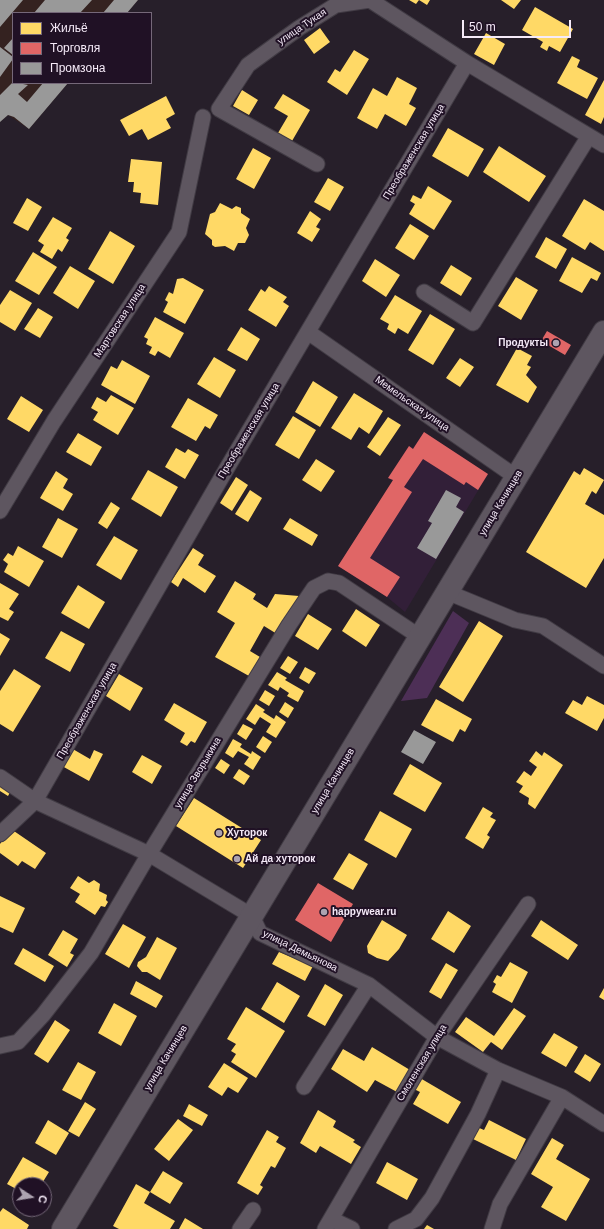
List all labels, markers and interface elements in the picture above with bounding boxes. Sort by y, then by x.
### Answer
street label: улица Тукая [275,6,329,48]
legend [12,12,152,84]
scale bar [464,12,573,38]
text: 50 m [469,20,496,34]
text: Жильё [50,21,88,35]
text: Торговля [50,41,100,55]
text: Промзона [50,61,105,75]
street label: Преображенская улица [381,102,447,202]
street label: Мартовская улица [92,282,148,360]
place label: Продукты [498,337,548,349]
marker: Продукты [551,338,561,348]
street label: Мемельская улица [373,374,451,434]
street label: Преображенская улица [216,381,282,481]
street label: улица Качинцев [477,468,525,538]
street label: Преображенская улица [54,661,120,761]
street label: улица Зворыкина [172,735,224,811]
street label: улица Качинцев [309,746,357,816]
place label: Хуторок [227,827,267,839]
marker: Хуторок [214,828,224,838]
place label: Ай да хуторок [245,853,315,865]
marker: Ай да хуторок [232,854,242,864]
place label: happywear.ru [332,906,396,918]
marker: happywear.ru [319,907,329,917]
street label: улица Демьянова [261,928,339,974]
street label: улица Качинцев [142,1023,190,1093]
street label: Смоленская улица [394,1023,450,1103]
north arrow [12,1177,52,1217]
text: С [36,1194,49,1204]

